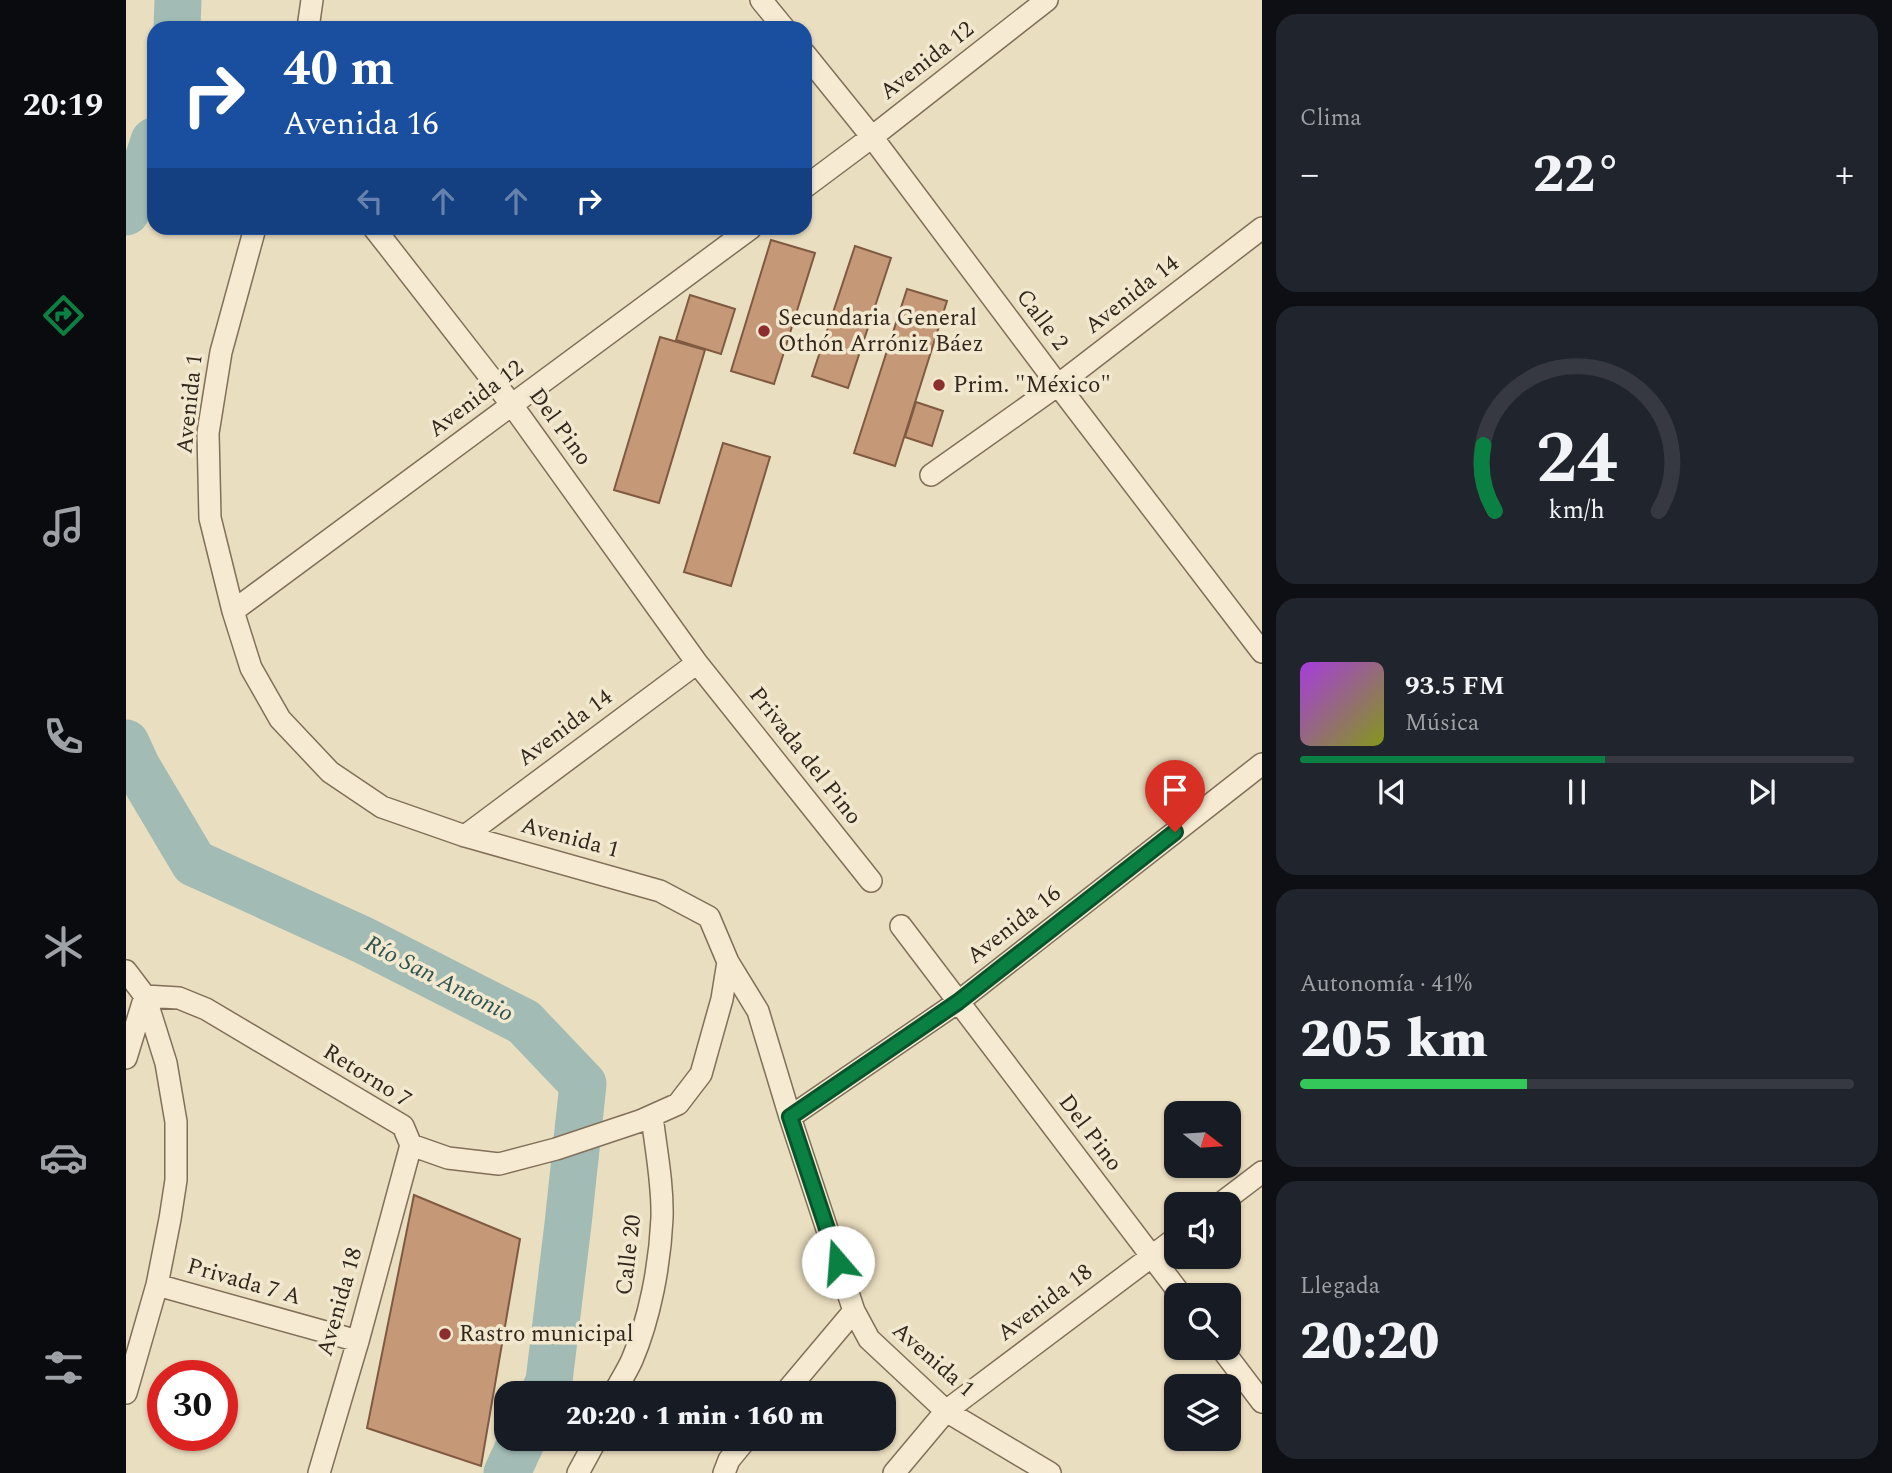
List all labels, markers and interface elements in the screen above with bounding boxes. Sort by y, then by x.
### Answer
street label: Avenida 12 [872,13,982,109]
text: 40 m [283,32,394,107]
icon: right [168,49,259,140]
text: 20:19 [23,81,103,130]
text: Avenida 16 [283,100,439,149]
text: Clima [1300,101,1362,136]
text: 22° [1533,136,1621,215]
text: − [1300,146,1319,204]
text: + [1835,146,1854,204]
icon: left [351,182,389,220]
icon: ahead [424,182,462,220]
icon: ahead [497,182,535,220]
icon: right [570,182,608,220]
street label: Avenida 14 [1077,246,1187,343]
street label: Calle 2 [1007,282,1077,358]
icon: directions [39,291,88,340]
place label: Secundaria General Othón Arróniz Báez [778,301,983,362]
marker: Secundaria General Othón Arróniz Báez [756,323,772,339]
street label: Avenida 12 [421,351,531,447]
street label: Avenida 1 [167,352,213,456]
place label: Prim. "México" [953,368,1111,403]
marker: Prim. "México" [931,377,947,393]
street label: Del Pino [520,381,600,473]
text: 24 [1536,404,1618,515]
text: km/h [1549,491,1605,529]
icon: music [39,502,88,551]
text: 93.5 FM [1405,666,1505,706]
street label: Privada del Pino [740,679,870,833]
street label: Avenida 14 [510,680,621,776]
text: Música [1405,706,1479,741]
icon: phone [39,712,88,761]
pin [1145,760,1205,832]
icon: arrive [1156,771,1194,809]
icon: previous [1373,773,1411,811]
icon: pause [1558,773,1596,811]
icon: next [1743,773,1781,811]
street label: Avenida 1 [517,808,623,868]
street label: Avenida 16 [959,877,1069,973]
icon: climate [39,922,88,971]
water label: Río San Antonio [358,926,520,1032]
text: Autonomía · 41% [1300,967,1472,1002]
text: 205 km [1300,1001,1488,1080]
street label: Retorno 7 [316,1035,418,1117]
street label: Del Pino [1049,1087,1131,1179]
north arrow [1164,1101,1241,1178]
map controls [1164,1101,1241,1451]
icon: car [39,1133,88,1182]
button: sound [1164,1192,1241,1269]
street label: Calle 20 [607,1213,651,1297]
position arrow [801,1225,875,1299]
street label: Avenida 18 [308,1243,372,1361]
street label: Privada 7 A [183,1249,305,1315]
street label: Avenida 18 [990,1255,1100,1351]
text: Llegada [1300,1269,1380,1304]
button: search [1164,1283,1241,1360]
text: 20:20 [1300,1303,1439,1382]
street label: Avenida 1 [884,1314,982,1406]
place label: Rastro municipal [459,1317,633,1352]
marker: Rastro municipal [437,1326,453,1342]
icon: filters [39,1343,88,1392]
speed limit sign: 30 [147,1360,238,1451]
button: layers [1164,1374,1241,1451]
text: 20:20 · 1 min · 160 m [566,1396,824,1436]

